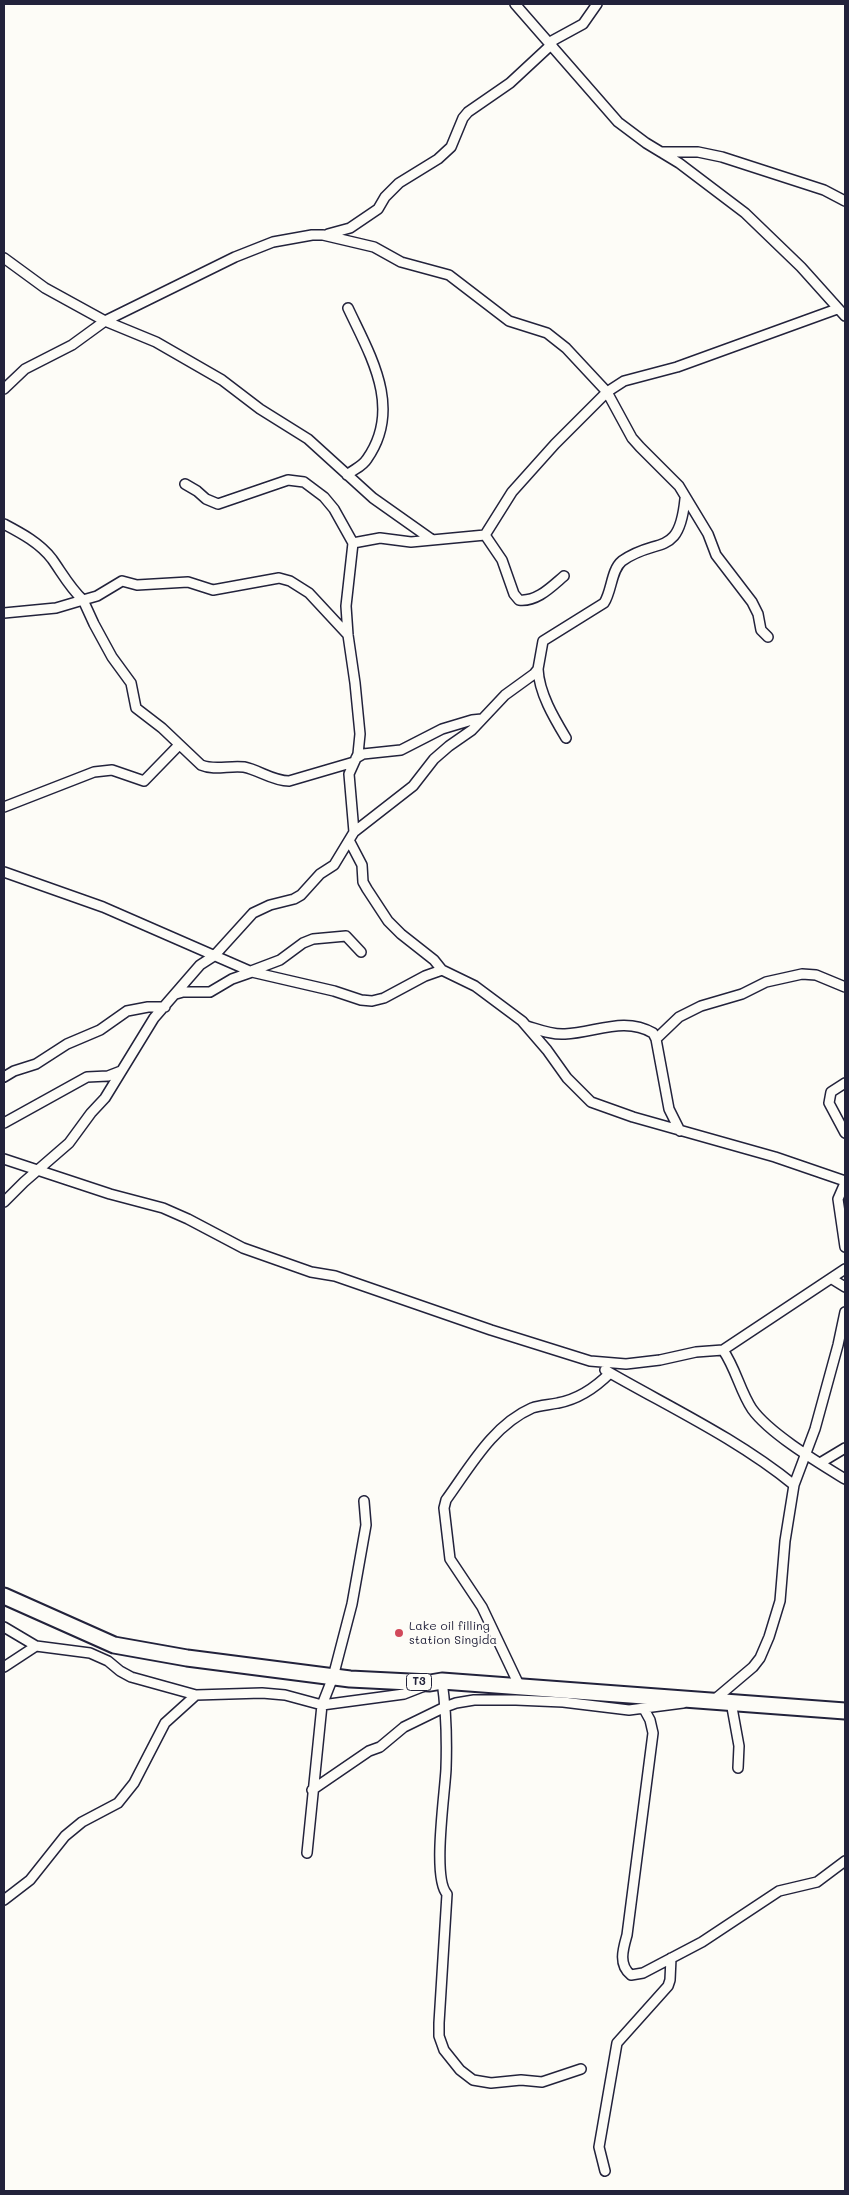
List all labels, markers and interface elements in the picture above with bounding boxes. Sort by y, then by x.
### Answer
place label: Lake oil filling station Singida [409,1619,497,1647]
marker: Lake oil filling station Singida [393,1627,405,1639]
road number: T3 [406,1674,432,1690]

